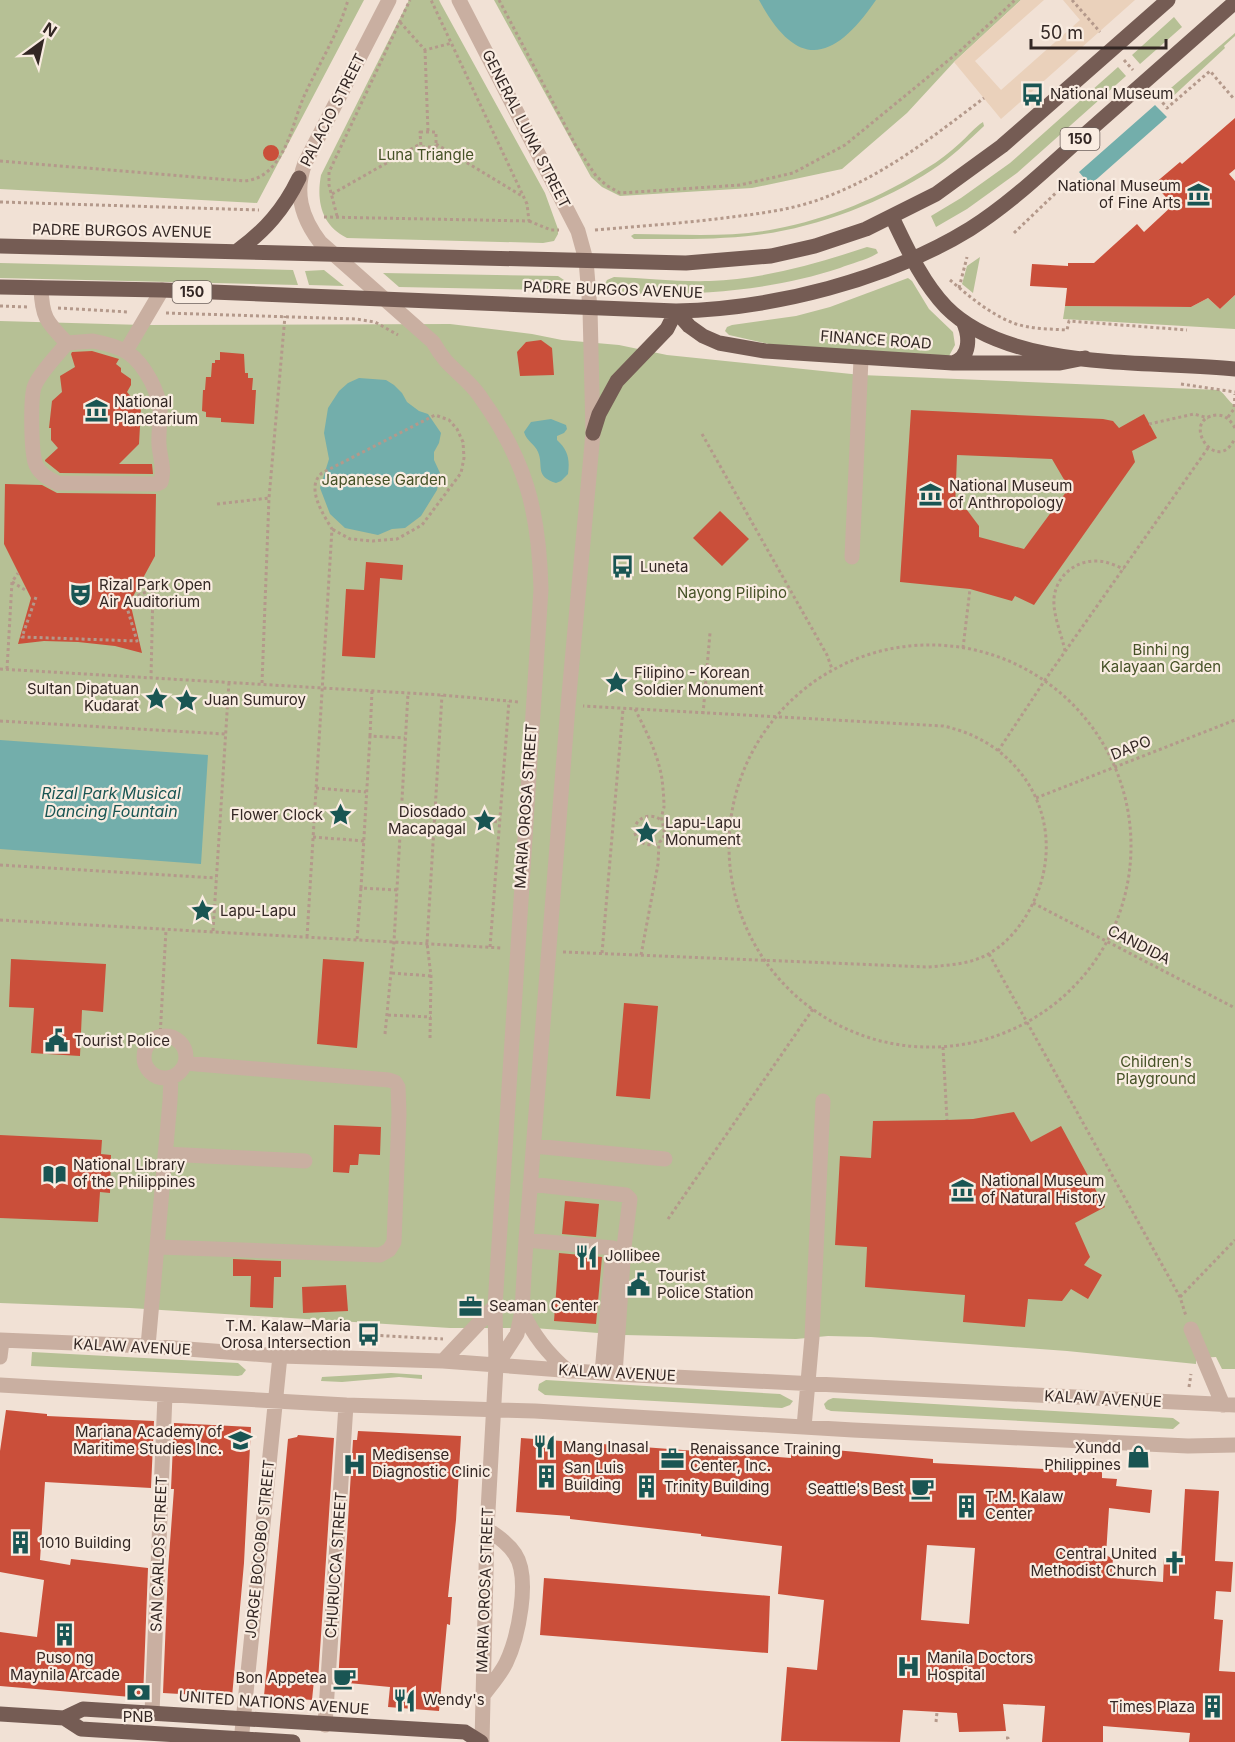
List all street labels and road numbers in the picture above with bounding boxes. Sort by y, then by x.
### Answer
street label: GENERAL LUNA STREET [478,46,575,211]
street label: PALACIO STREET [296,50,369,170]
road number: 150 [1060,128,1100,150]
street label: PADRE BURGOS AVENUE [32,219,212,242]
street label: PADRE BURGOS AVENUE [523,277,703,302]
road number: 150 [172,281,212,303]
street label: FINANCE ROAD [820,326,932,353]
street label: MARIA OROSA STREET [510,723,541,889]
street label: DAPO [1108,731,1154,764]
street label: CANDIDA [1105,921,1174,968]
street label: KALAW AVENUE [73,1334,191,1359]
street label: KALAW AVENUE [558,1360,676,1385]
street label: KALAW AVENUE [1044,1386,1162,1411]
street label: JORGE BOCOBO STREET [241,1458,278,1639]
street label: SAN CARLOS STREET [146,1476,171,1632]
street label: CHURUCCA STREET [321,1491,350,1639]
street label: MARIA OROSA STREET [472,1507,497,1673]
street label: UNITED NATIONS AVENUE [178,1686,370,1719]

